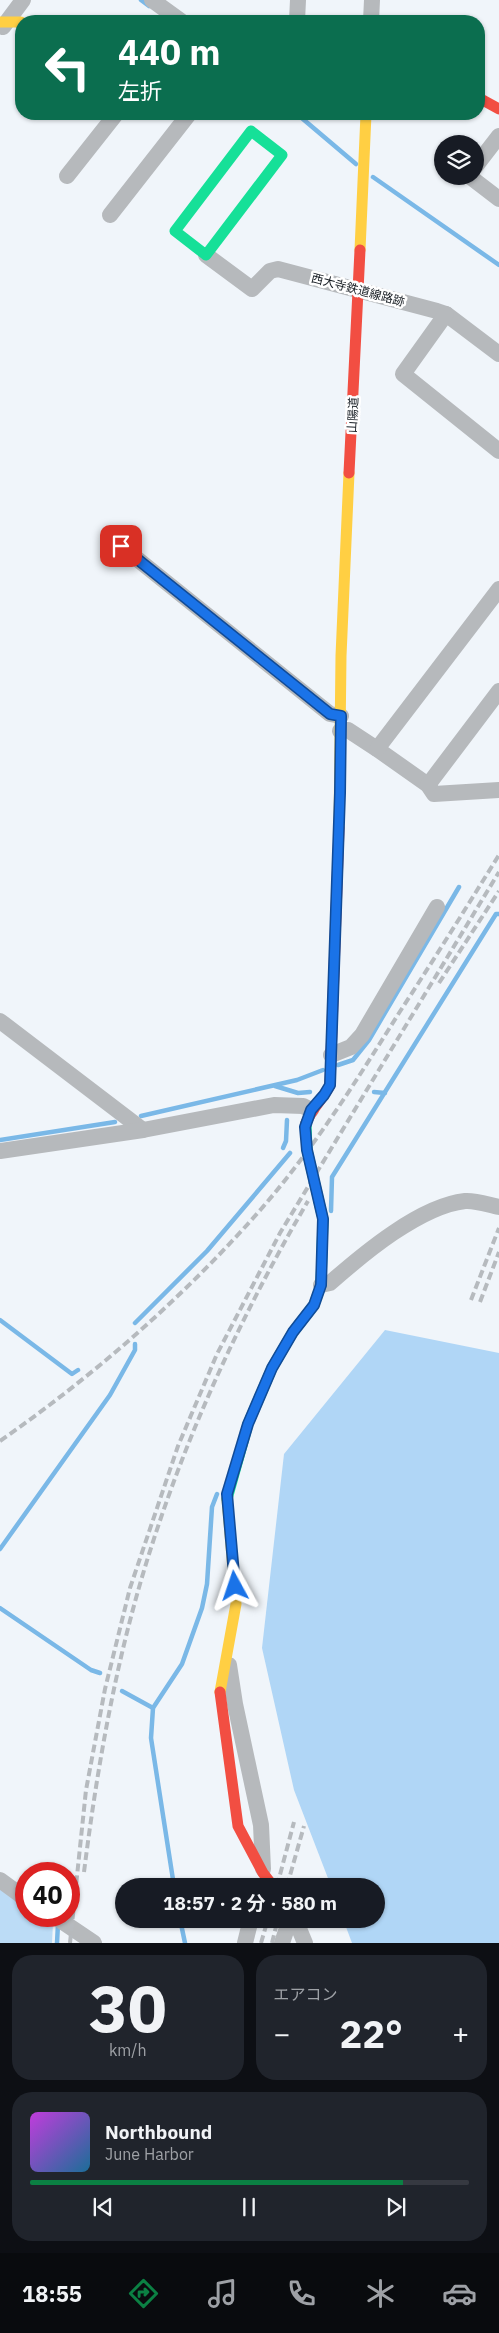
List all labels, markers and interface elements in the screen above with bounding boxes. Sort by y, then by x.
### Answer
text: 440 m [118,29,221,75]
icon: left [35,35,100,100]
text: 左折 [118,76,162,105]
map controls [434,135,484,185]
button: layers [434,135,484,185]
street label: 西大寺鉄道線路跡 [310,270,406,309]
street label: 山陽道 [344,397,361,433]
pin [100,525,142,567]
icon: arrive [107,532,135,560]
position arrow [208,1559,260,1611]
speed limit sign: 40 [15,1862,80,1927]
text: 18:57 · 2 分 · 580 m [163,1891,337,1915]
text: 30 [89,1965,167,2050]
text: エアコン [274,1984,338,2004]
text: 22° [340,2009,403,2058]
text: − [274,2015,290,2052]
text: + [452,2015,469,2052]
text: km/h [109,2040,147,2060]
text: Northbound [105,2120,212,2144]
text: June Harbor [105,2144,194,2164]
icon: previous [89,2193,117,2221]
icon: pause [235,2193,263,2221]
icon: next [382,2193,410,2221]
icon: directions [126,2276,161,2311]
icon: music [205,2276,240,2311]
icon: phone [284,2276,319,2311]
icon: climate [363,2276,398,2311]
icon: car [442,2276,477,2311]
text: 18:55 [22,2279,82,2308]

